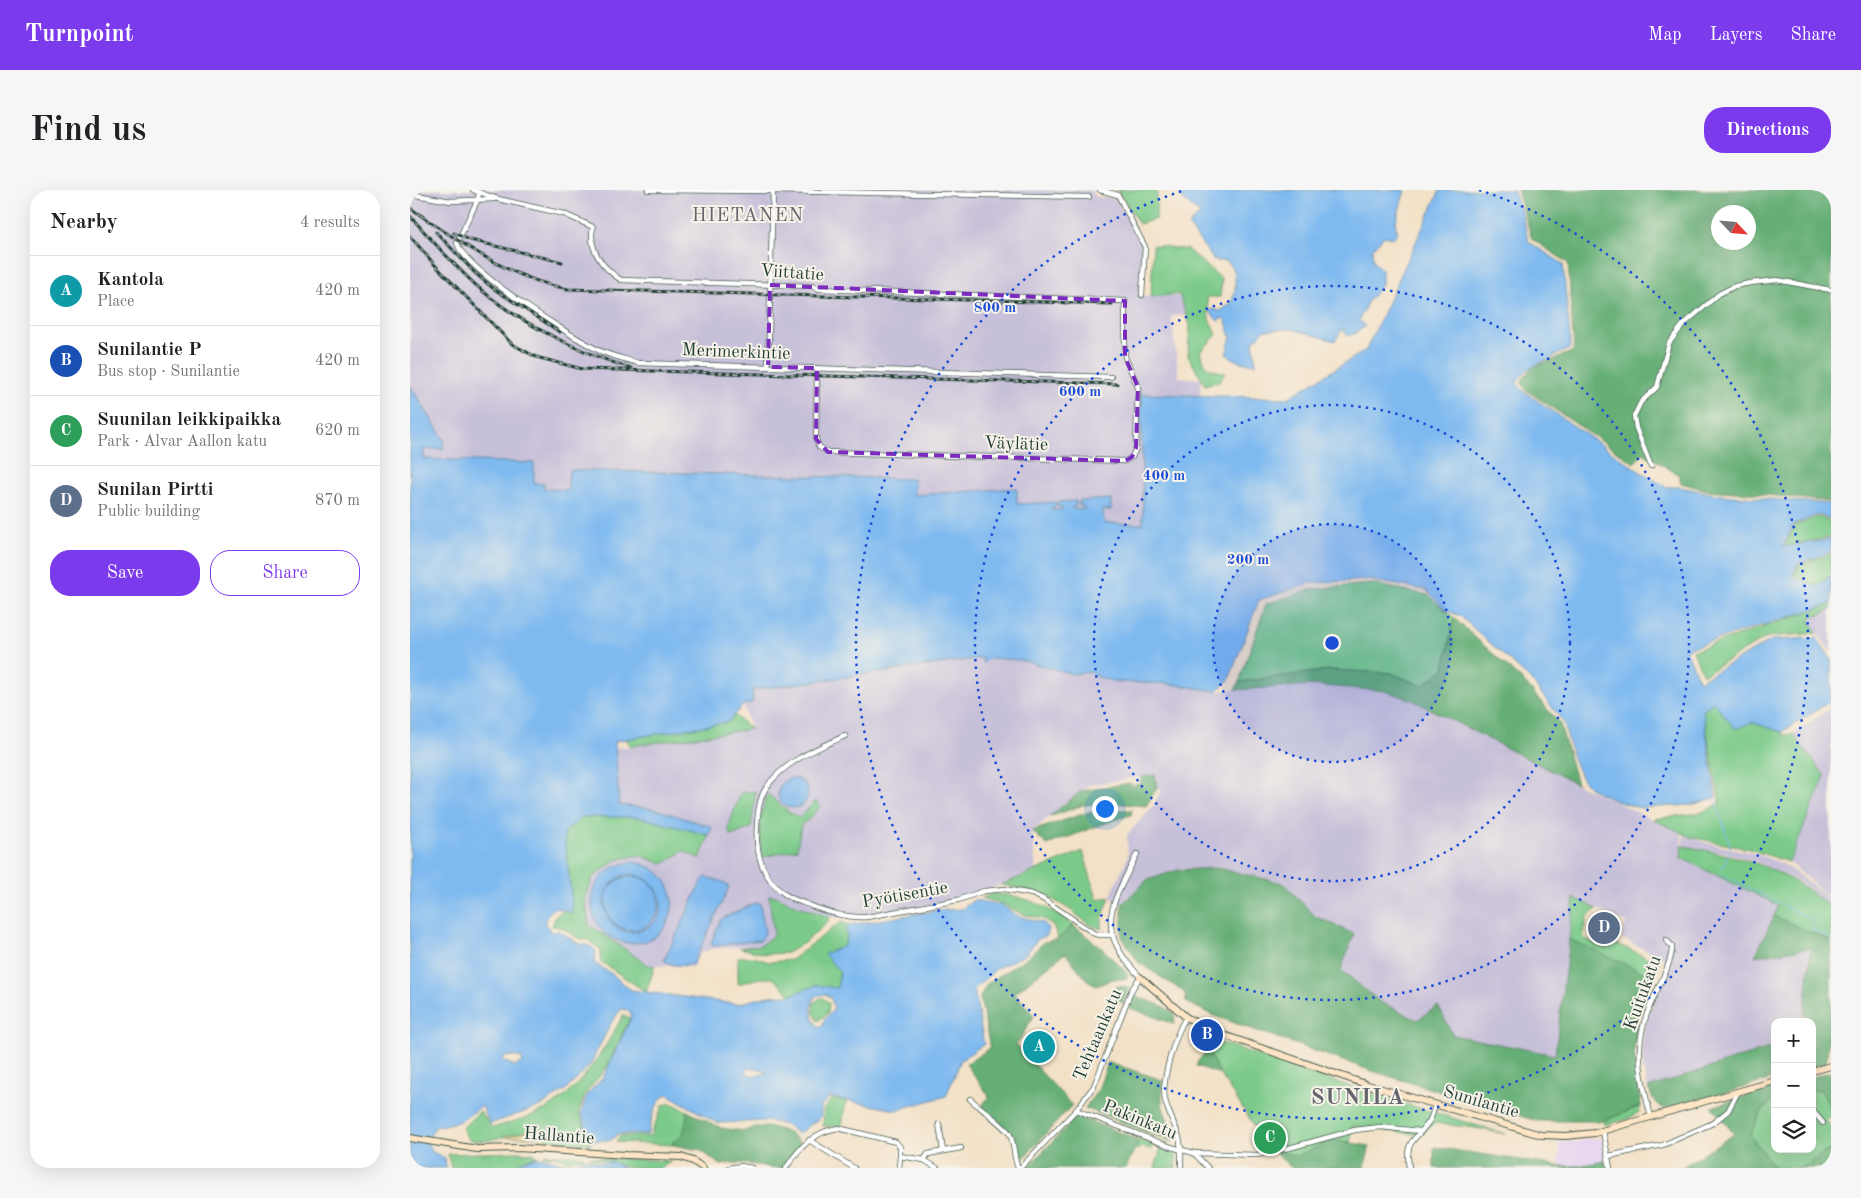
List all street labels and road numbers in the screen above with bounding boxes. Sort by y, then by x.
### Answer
street label: Viittatie [760,262,824,284]
street label: Merimerkintie [681,341,791,363]
street label: Väylätie [984,434,1048,454]
street label: Pyötisentie [861,879,949,911]
street label: Kuitukatu [1621,953,1665,1033]
street label: Tehtaankatu [1071,986,1126,1083]
street label: Sunilantie [1441,1083,1521,1121]
street label: Pakinkatu [1100,1097,1180,1143]
street label: Hallantie [523,1125,595,1147]

